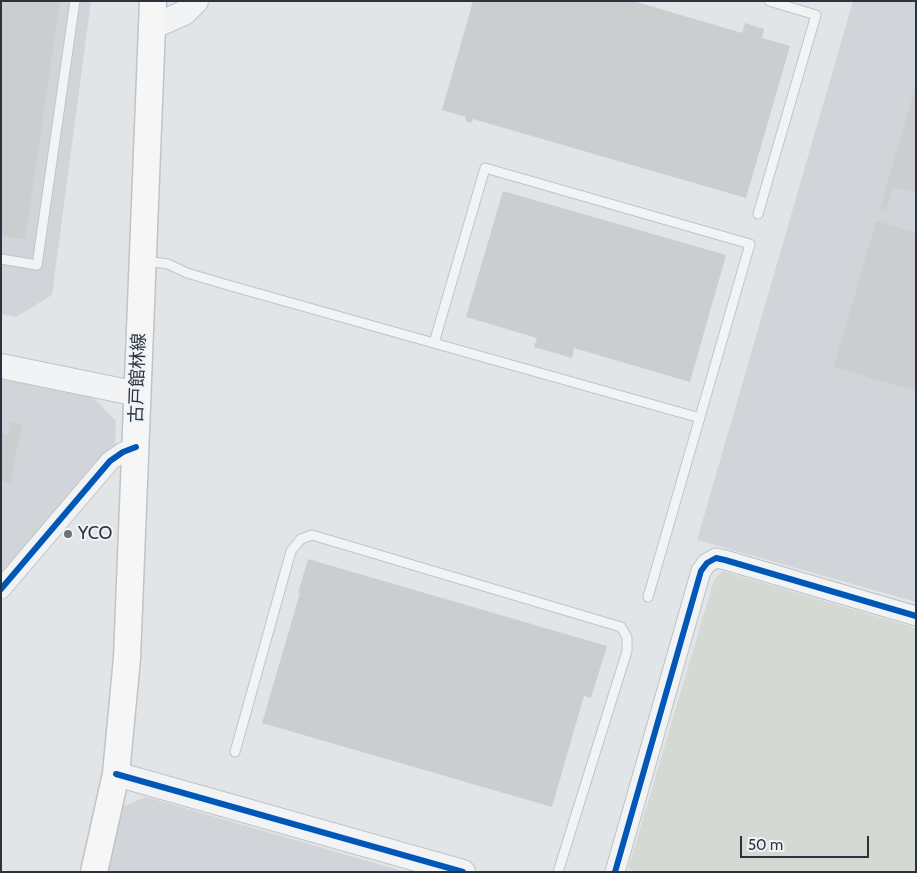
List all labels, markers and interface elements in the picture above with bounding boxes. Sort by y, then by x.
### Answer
street label: 古戸館林線 [126,333,150,423]
place label: YCO [78,523,112,545]
marker: YCO [62,528,74,540]
scale bar [742,826,871,858]
text: 50 m [748,836,783,854]

